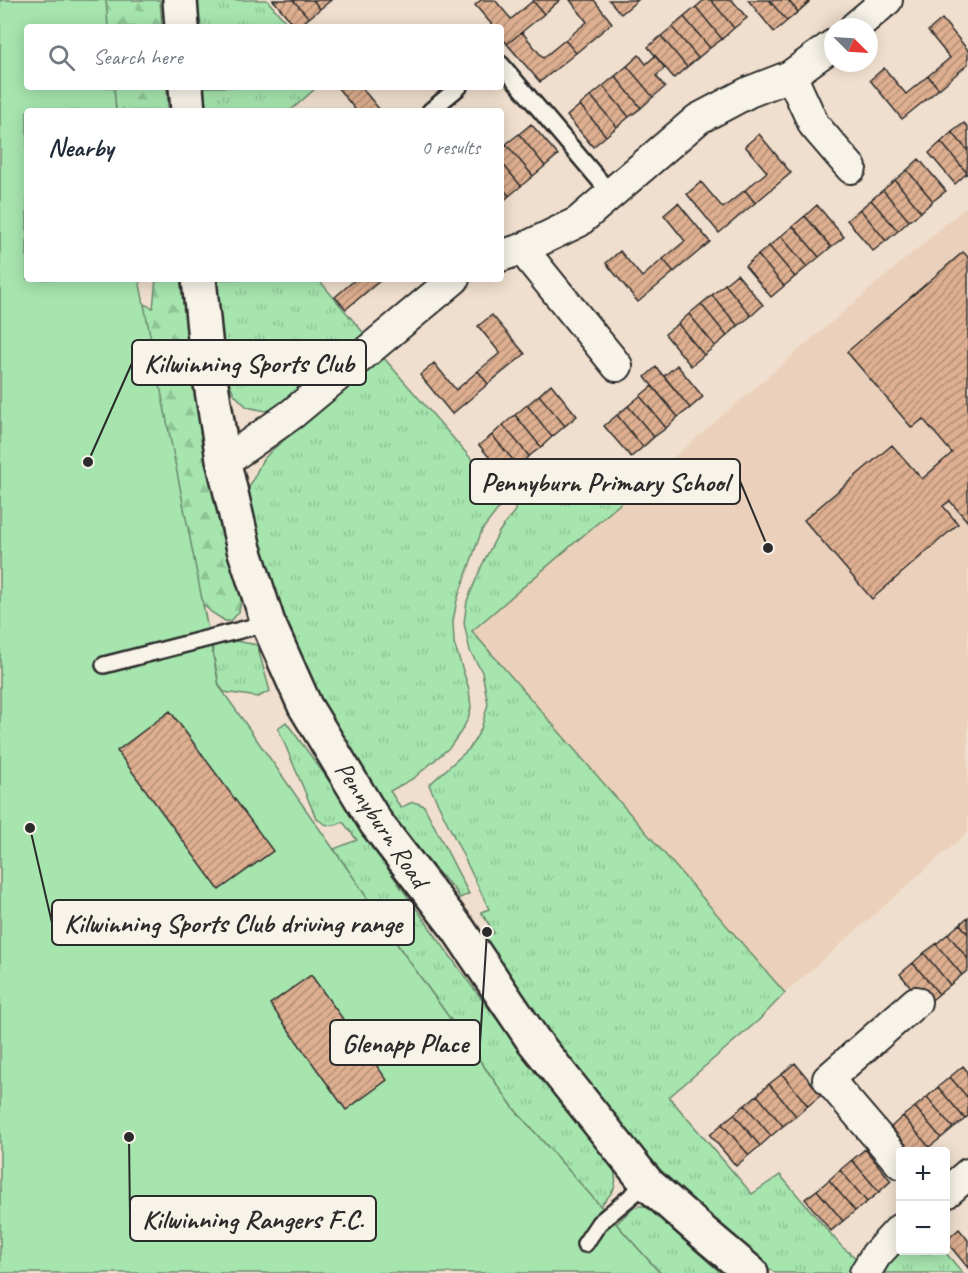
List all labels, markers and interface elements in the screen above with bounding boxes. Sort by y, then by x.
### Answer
north arrow [824,18,878,72]
search box [24,24,504,90]
icon: search [45,41,78,74]
text: Search here [93,43,183,71]
text: Nearby [48,131,113,164]
text: 0 results [421,135,480,160]
callout: Kilwinning Sports Club [132,340,366,385]
text: Kilwinning Sports Club [144,346,356,380]
callout: Pennyburn Primary School [470,459,740,504]
text: Pennyburn Primary School [481,465,734,499]
street label: Pennyburn Road [327,755,438,897]
callout: Kilwinning Sports Club driving range [52,900,414,945]
text: Kilwinning Sports Club driving range [64,906,404,940]
callout: Glenapp Place [330,1020,480,1065]
text: Glenapp Place [342,1026,471,1060]
map controls [896,1147,950,1255]
button: + [896,1147,950,1201]
callout: Kilwinning Rangers F.C. [130,1196,376,1241]
button: − [896,1201,950,1255]
text: Kilwinning Rangers F.C. [142,1202,365,1236]

